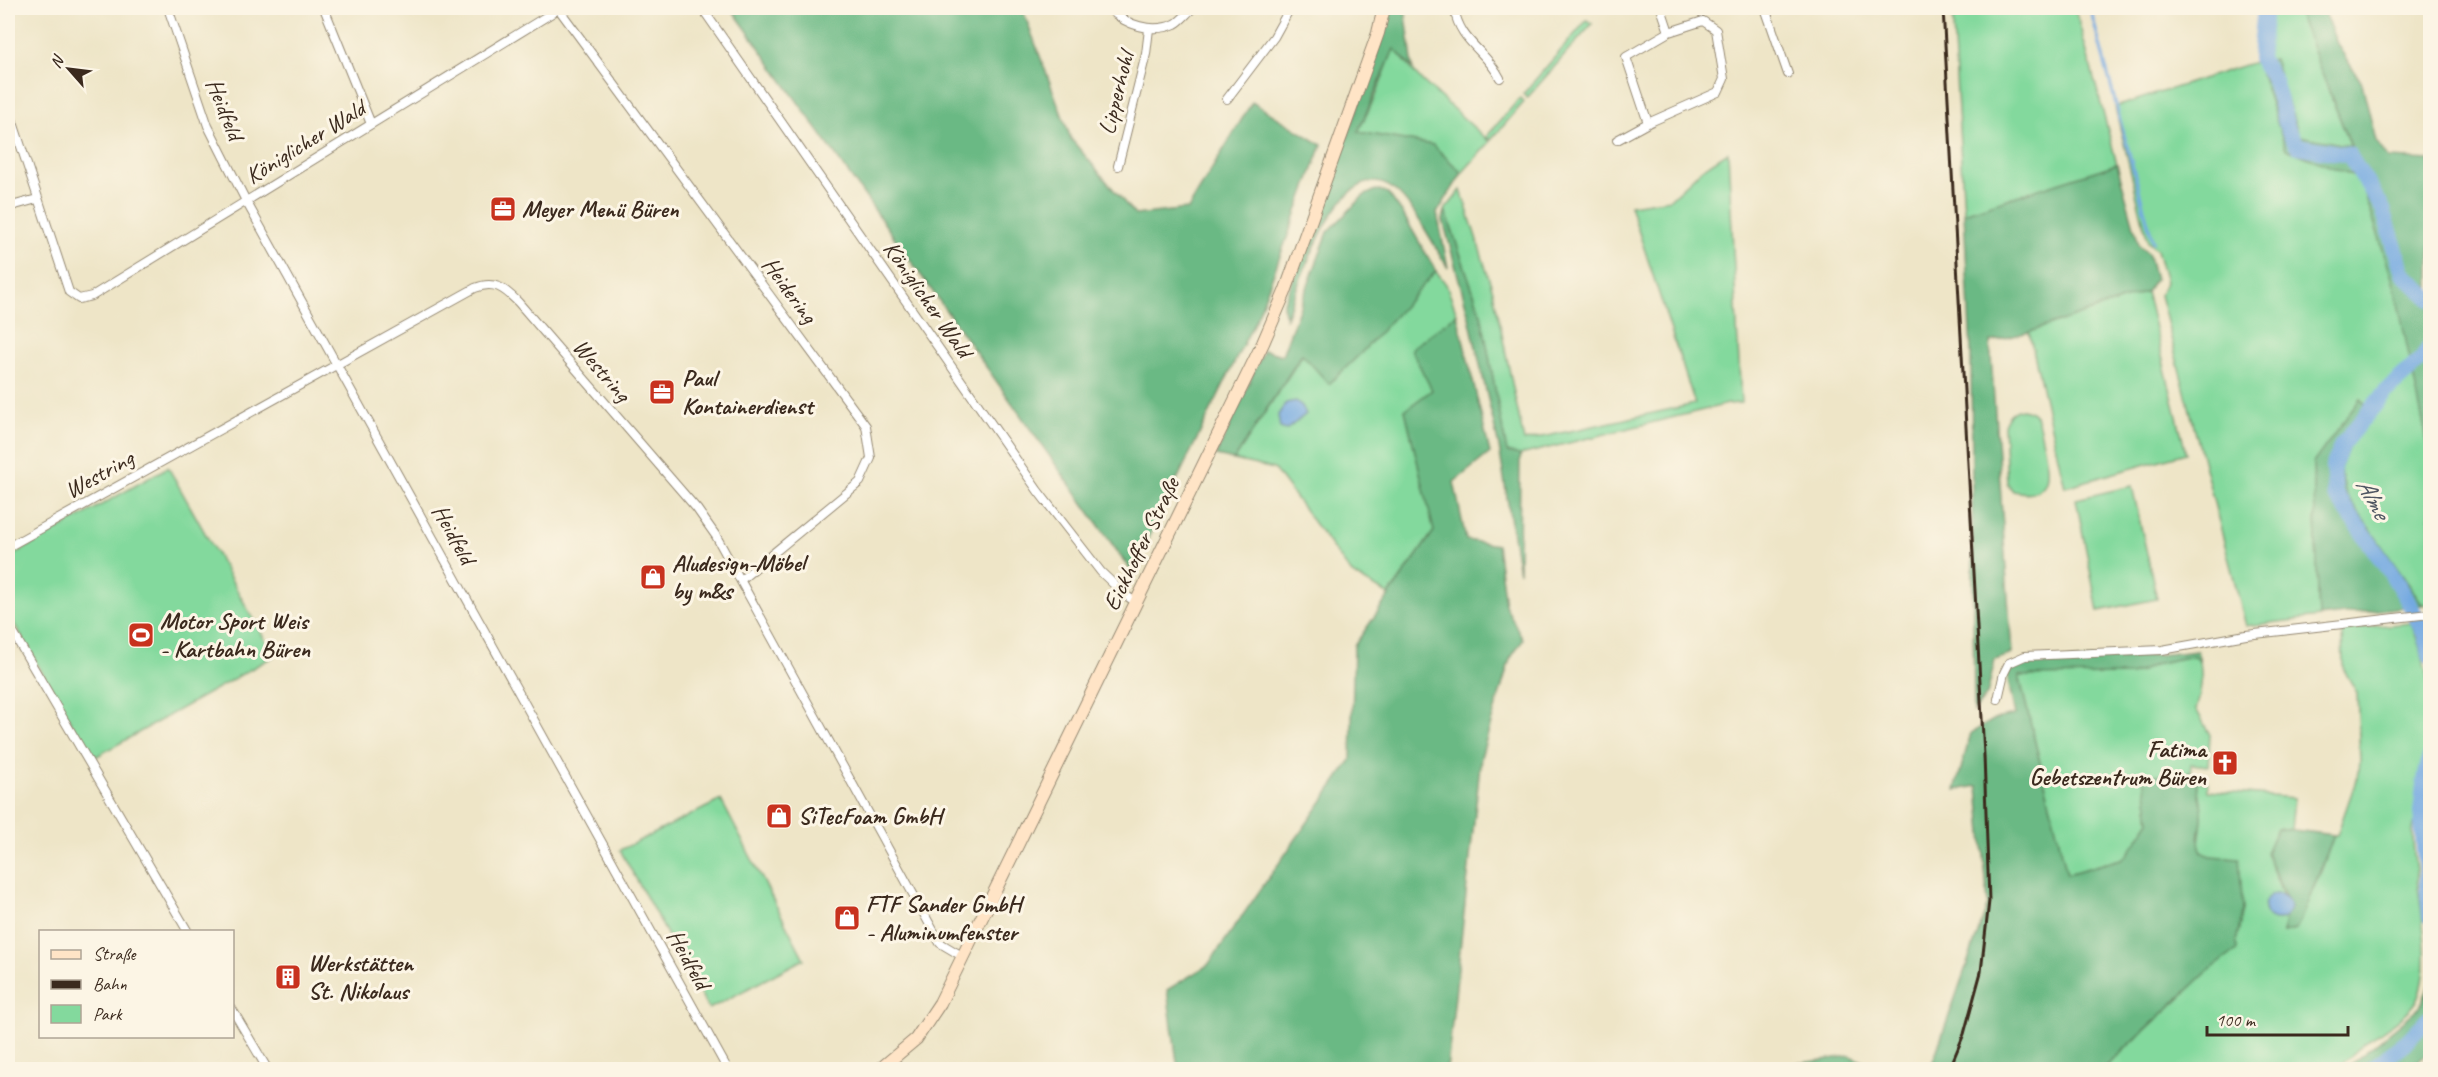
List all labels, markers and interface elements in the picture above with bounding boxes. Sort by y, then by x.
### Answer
north arrow [39,39,99,99]
street label: Lipperhohl [1091,45,1142,137]
text: N [45,51,69,71]
street label: Heidfeld [199,74,252,147]
street label: Königlicher Wald [240,91,374,191]
office icon: Meyer Menü Büren [488,194,518,224]
place label: Meyer Menü Büren [522,194,679,224]
street label: Königlicher Wald [877,235,981,366]
street label: Heidering [756,251,825,331]
street label: Westring [566,332,639,410]
place label: Paul Kontainerdienst [682,363,816,421]
office icon: Paul Kontainerdienst [647,377,677,407]
street label: Westring [59,442,141,505]
street label: Eickhoffer Straße [1096,471,1187,615]
water label: Alme [2348,472,2400,528]
street label: Heidfeld [425,499,484,572]
place label: Aludesign-Möbel by m&s [672,548,809,606]
shop icon: Aludesign-Möbel by m&s [638,562,668,592]
place label: Motor Sport Weis - Kartbahn Büren [160,606,311,664]
sports icon: Motor Sport Weis - Kartbahn Büren [126,620,156,650]
place label: Fatima Gebetszentrum Büren [2029,734,2208,792]
church icon: Fatima Gebetszentrum Büren [2210,748,2240,778]
shop icon: SiTecFoam GmbH [764,801,794,831]
place label: SiTecFoam GmbH [798,801,946,831]
place label: FTF Sander GmbH - Aluminumfenster [866,889,1025,947]
shop icon: FTF Sander GmbH - Aluminumfenster [832,903,862,933]
street label: Heidfeld [660,924,719,997]
legend [39,930,234,1038]
text: Straße [93,943,137,965]
place label: Werkstätten St. Nikolaus [308,948,415,1006]
building icon: Werkstätten St. Nikolaus [273,962,303,992]
text: Bahn [93,973,128,995]
scale bar [2207,999,2348,1037]
text: Park [93,1003,123,1025]
text: 100 m [2216,1009,2257,1031]

